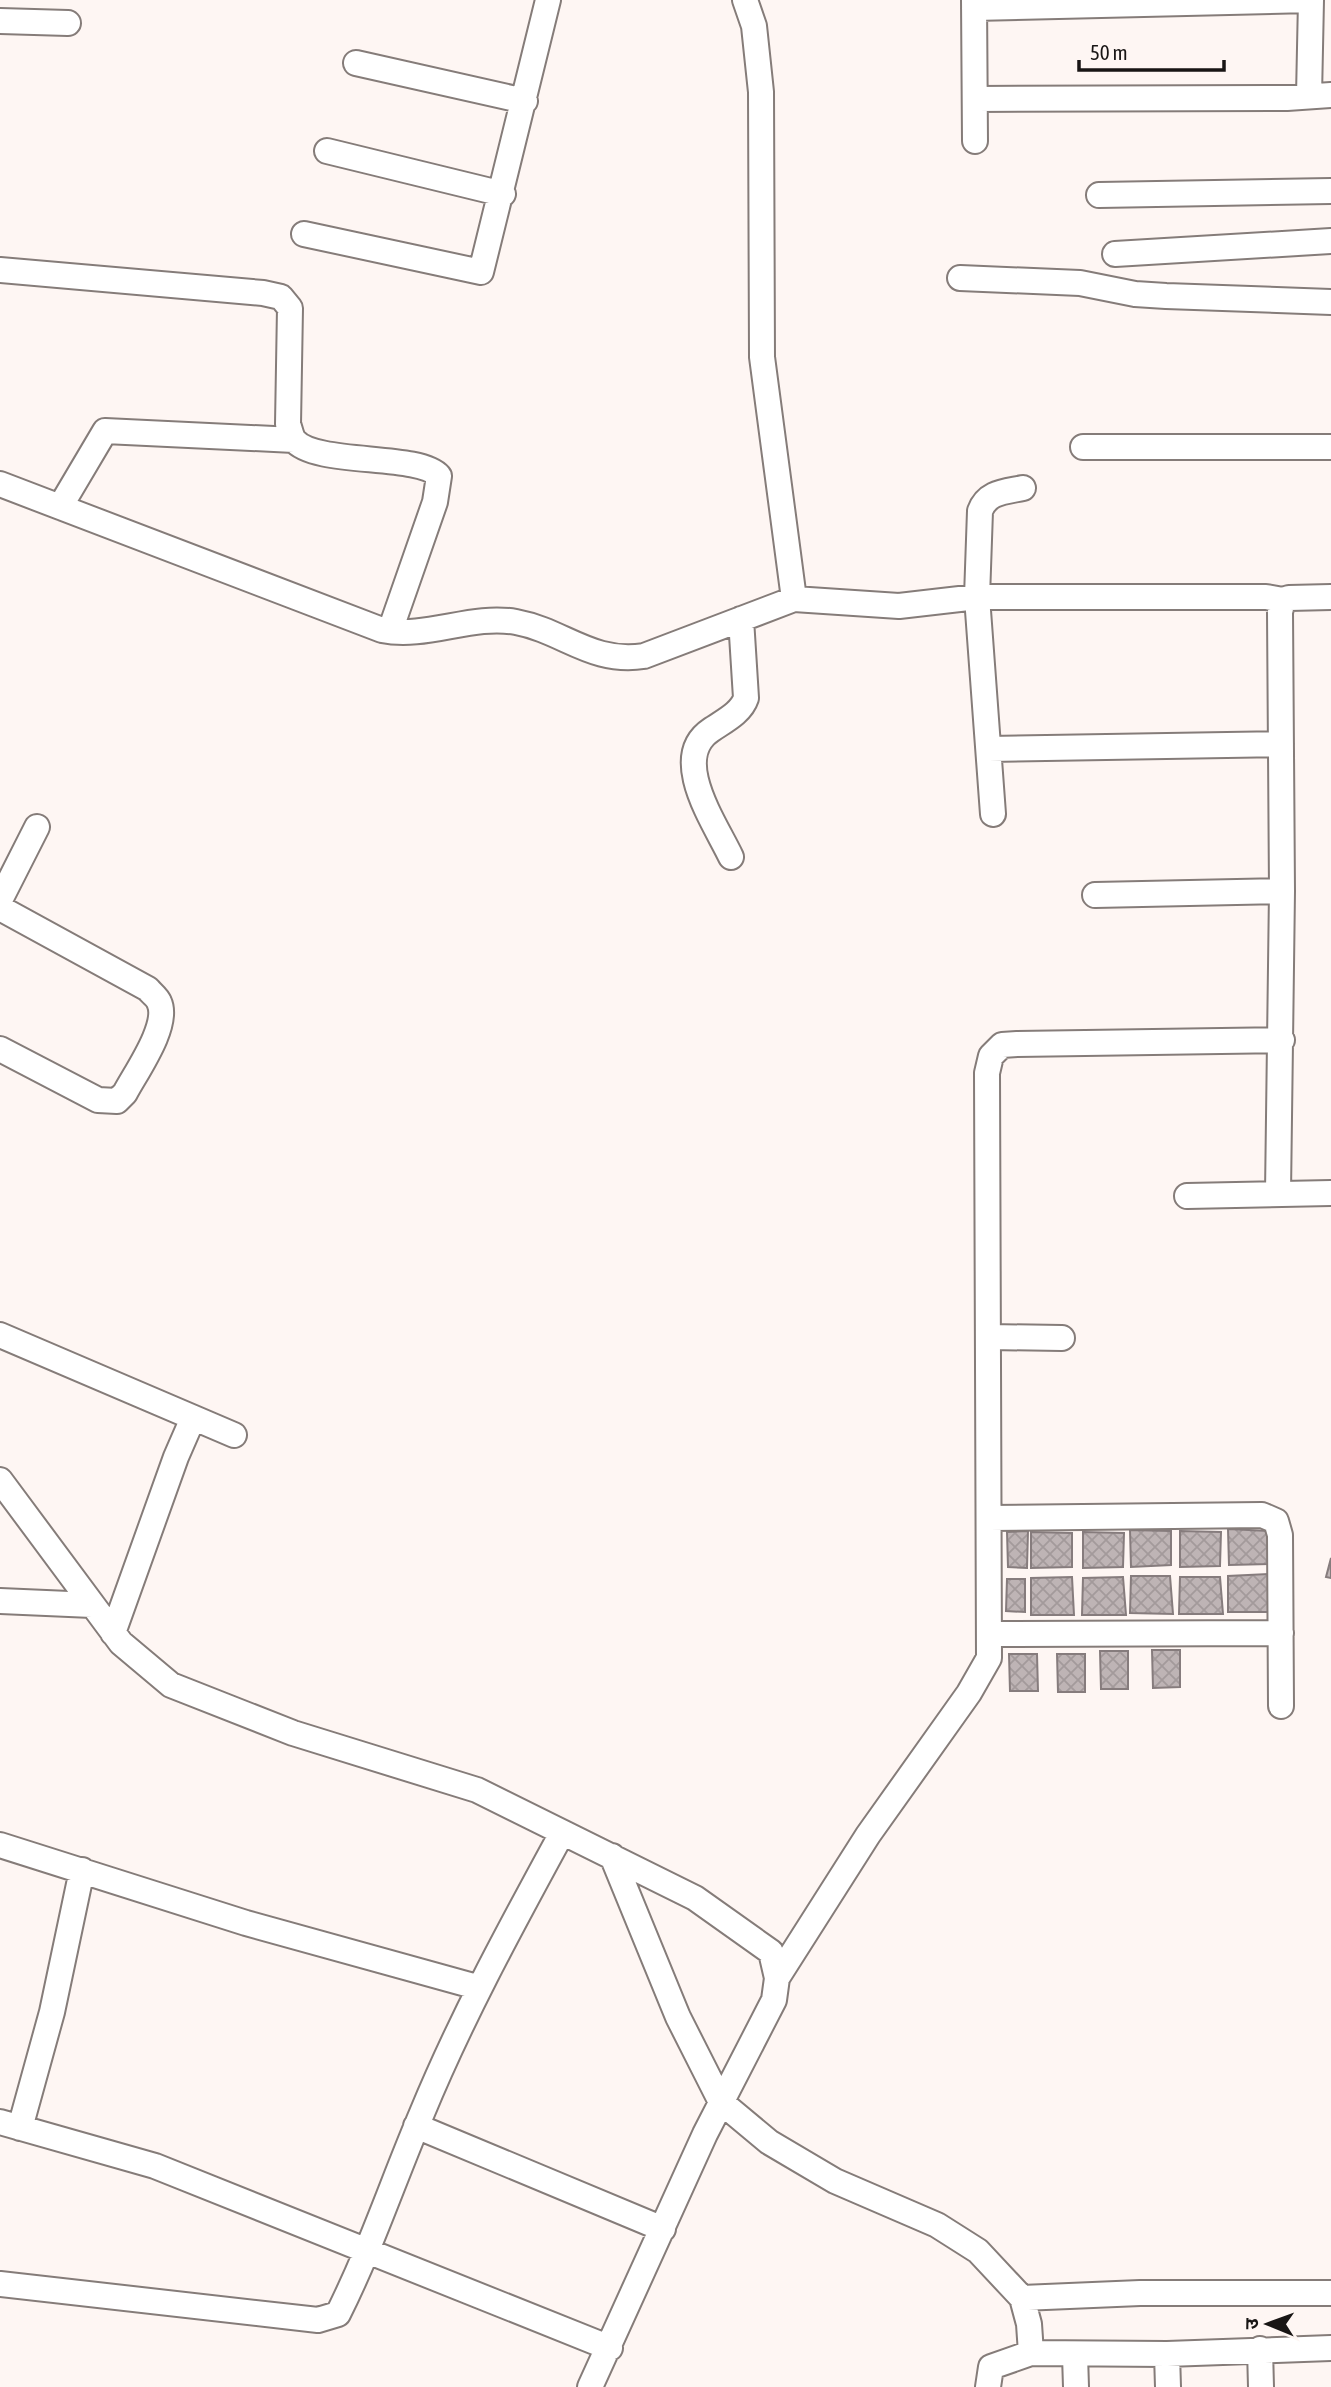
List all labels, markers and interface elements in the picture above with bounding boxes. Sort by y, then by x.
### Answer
scale bar [1079,28,1224,72]
text: 50 m [1090,40,1128,64]
north arrow [1233,2289,1303,2359]
text: उ [1240,2317,1262,2329]

